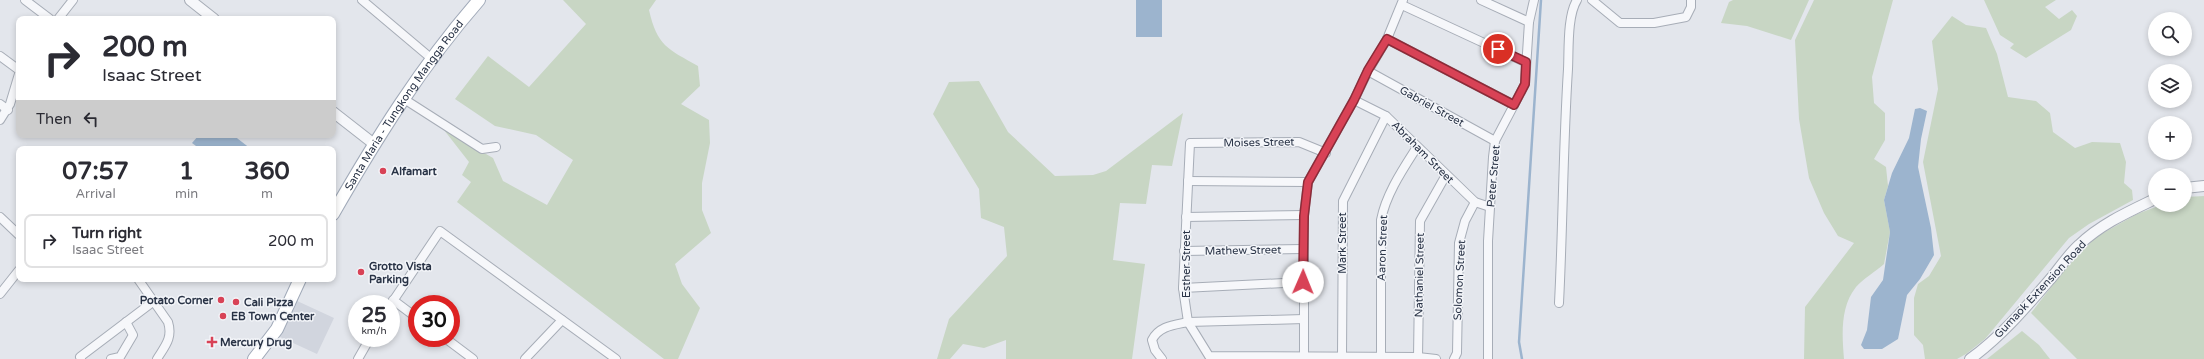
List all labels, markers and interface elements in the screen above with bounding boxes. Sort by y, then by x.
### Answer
map controls [2148,12,2192,212]
button: search [2148,12,2192,56]
street label: Santa Maria - Tungkong Mangga Road [342,18,466,193]
text: 200 m [102,30,188,64]
icon: right [36,32,88,84]
pin [1481,32,1515,66]
icon: arrive [1487,38,1509,60]
text: Isaac Street [102,64,202,86]
button: layers [2148,64,2192,108]
street label: Gabriel Street [1397,83,1466,129]
icon: left [80,108,102,130]
text: Then [36,110,72,128]
button: + [2148,116,2192,160]
street label: Abraham Street [1389,118,1457,186]
street label: Moises Street [1223,135,1295,150]
street label: Peter Street [1484,144,1503,208]
text: 07:57 [62,157,129,186]
text: 1 [179,157,194,186]
text: 360 [244,157,290,186]
place label: Alfamart [391,165,438,178]
marker: Alfamart [378,166,388,176]
button: − [2148,168,2192,212]
text: Arrival [75,186,116,202]
text: min [175,186,198,202]
text: m [261,186,273,202]
street label: Mark Street [1336,212,1349,274]
street label: Aaron Street [1375,215,1390,281]
text: Turn right [72,224,142,242]
icon: right [38,230,60,252]
street label: Esther Street [1180,230,1193,298]
text: 200 m [268,232,314,250]
street label: Nathaniel Street [1412,233,1427,317]
street label: Gumaok Extension Road [1992,238,2089,341]
street label: Solomon Street [1451,239,1468,321]
text: Isaac Street [72,242,144,258]
street label: Mathew Street [1205,243,1281,258]
place label: Grotto Vista Parking [369,260,432,287]
position arrow [1282,261,1324,303]
marker: Grotto Vista Parking [356,267,366,277]
place label: Potato Corner [140,294,214,307]
marker: Potato Corner [216,295,226,305]
speed limit sign: 30 [408,295,460,347]
place label: Cali Pizza [244,296,293,309]
marker: Cali Pizza [231,297,241,307]
text: 25 [361,304,387,328]
place label: EB Town Center [231,310,315,323]
marker: EB Town Center [218,311,228,321]
text: km/h [361,325,387,337]
place label: Mercury Drug [220,336,292,350]
marker: Mercury Drug [207,337,217,347]

